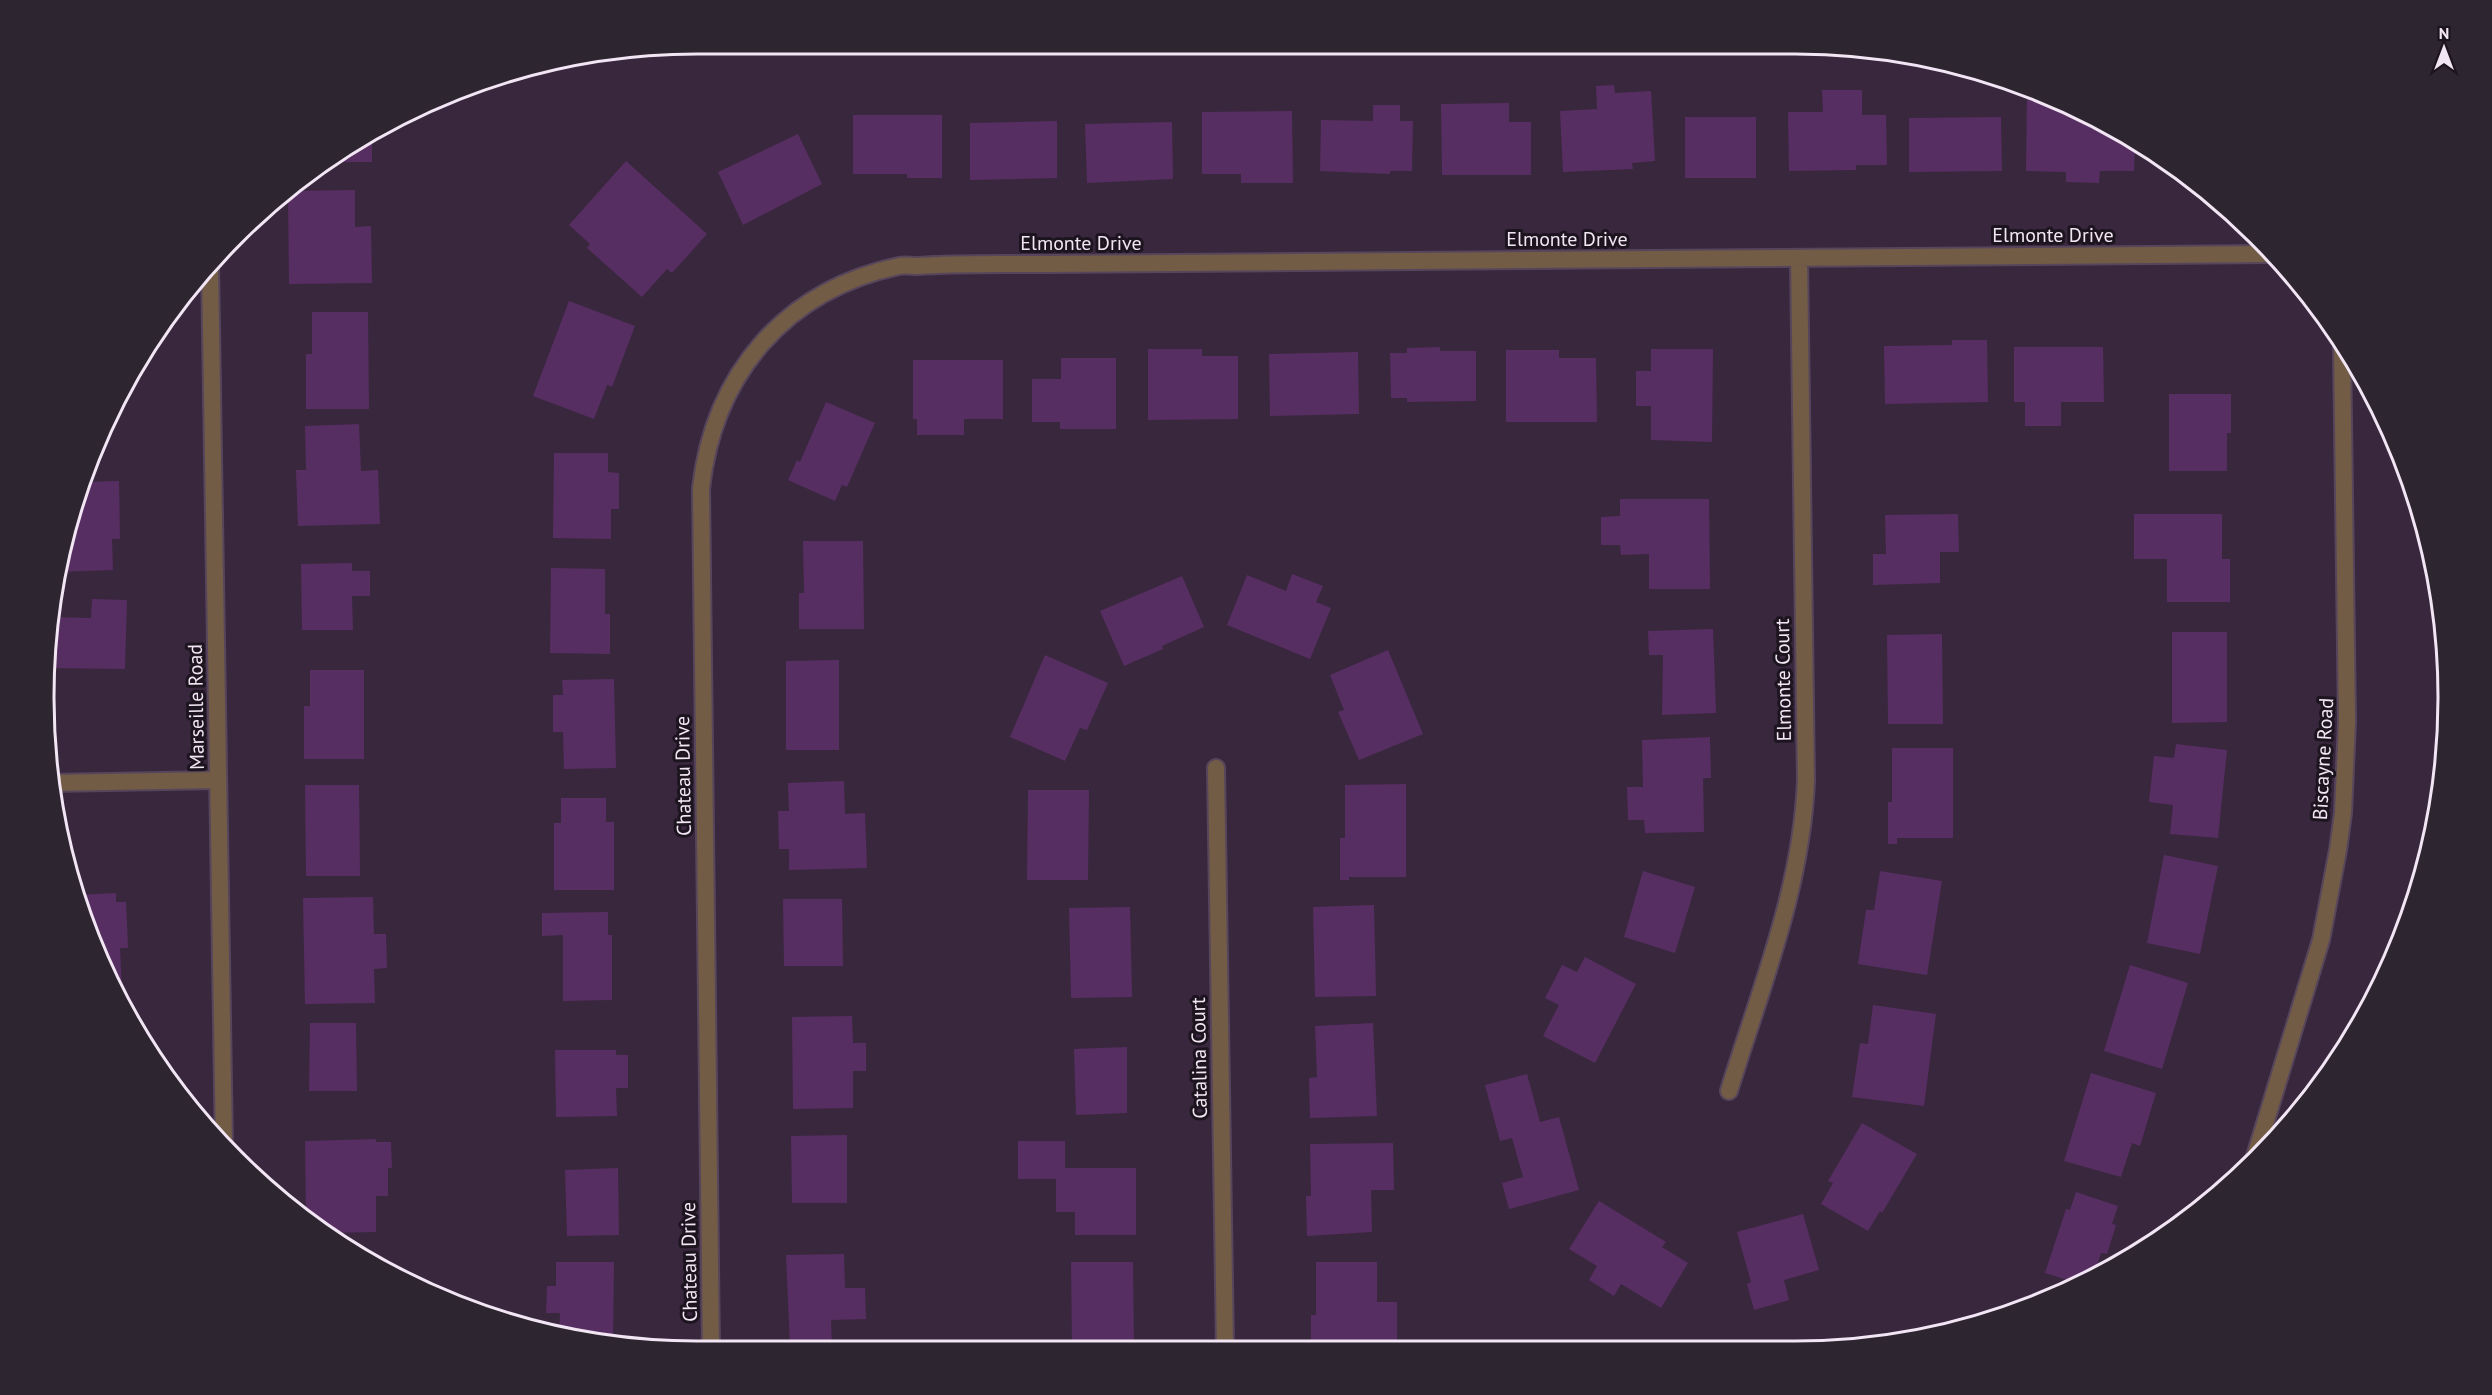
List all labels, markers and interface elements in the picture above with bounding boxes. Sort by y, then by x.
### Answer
north arrow [2414,18,2474,78]
text: N [2439,23,2449,43]
street label: Elmonte Drive [1992,222,2114,248]
street label: Elmonte Drive [1506,226,1628,252]
street label: Elmonte Drive [1020,230,1142,256]
street label: Elmonte Court [1769,618,1797,742]
street label: Marseille Road [182,644,210,770]
street label: Biscayne Road [2307,697,2339,821]
street label: Chateau Drive [669,716,697,836]
street label: Catalina Court [1185,997,1213,1119]
street label: Chateau Drive [675,1202,703,1322]

